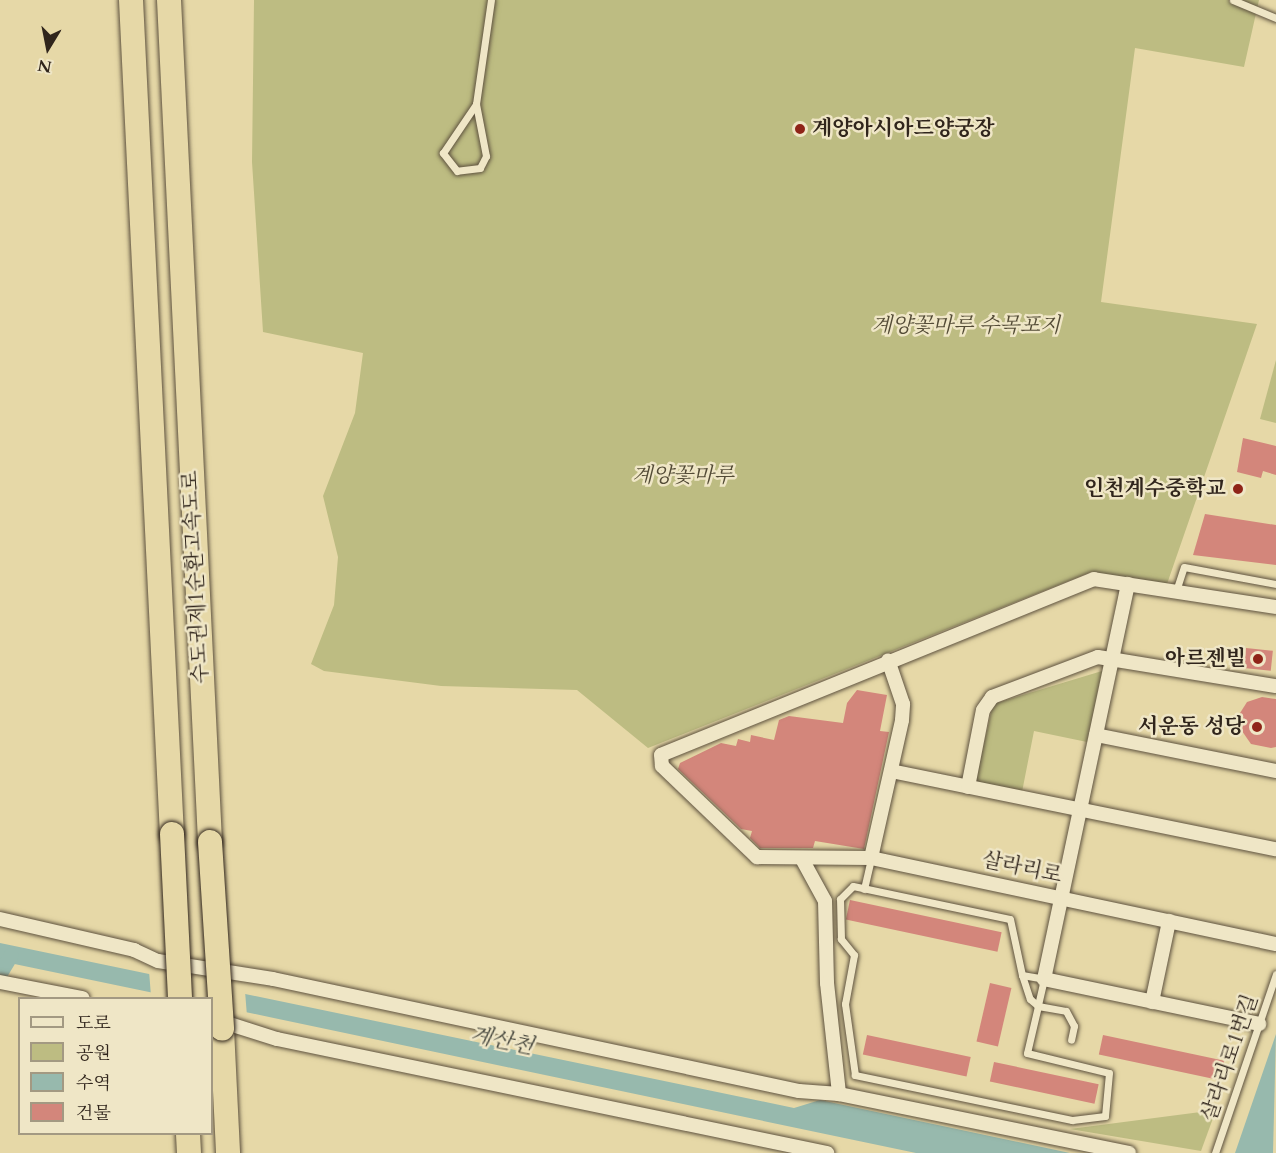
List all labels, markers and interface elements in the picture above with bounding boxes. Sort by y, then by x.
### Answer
north arrow [18,18,78,78]
text: N [36,54,54,78]
place label: 계양아시아드양궁장 [812,116,995,142]
marker: 계양아시아드양궁장 [793,122,807,136]
park label: 계양꽃마루 수목포지 [872,313,1060,339]
park label: 계양꽃마루 [632,463,734,489]
street label: 수도권제1순환고속도로 [178,470,214,684]
place label: 인천계수중학교 [1084,476,1226,502]
marker: 인천계수중학교 [1231,482,1245,496]
place label: 아르젠빌 [1165,646,1246,672]
marker: 아르젠빌 [1251,652,1265,666]
place label: 서운동 성당 [1138,714,1245,740]
marker: 서운동 성당 [1250,720,1264,734]
street label: 살라리로 [980,847,1064,889]
street label: 살라리로1번길 [1197,991,1263,1125]
legend [18,997,213,1135]
text: 도로 [76,1011,111,1036]
water label: 계산천 [468,1021,536,1061]
text: 공원 [76,1041,111,1066]
text: 수역 [76,1071,111,1096]
text: 건물 [76,1101,111,1126]

